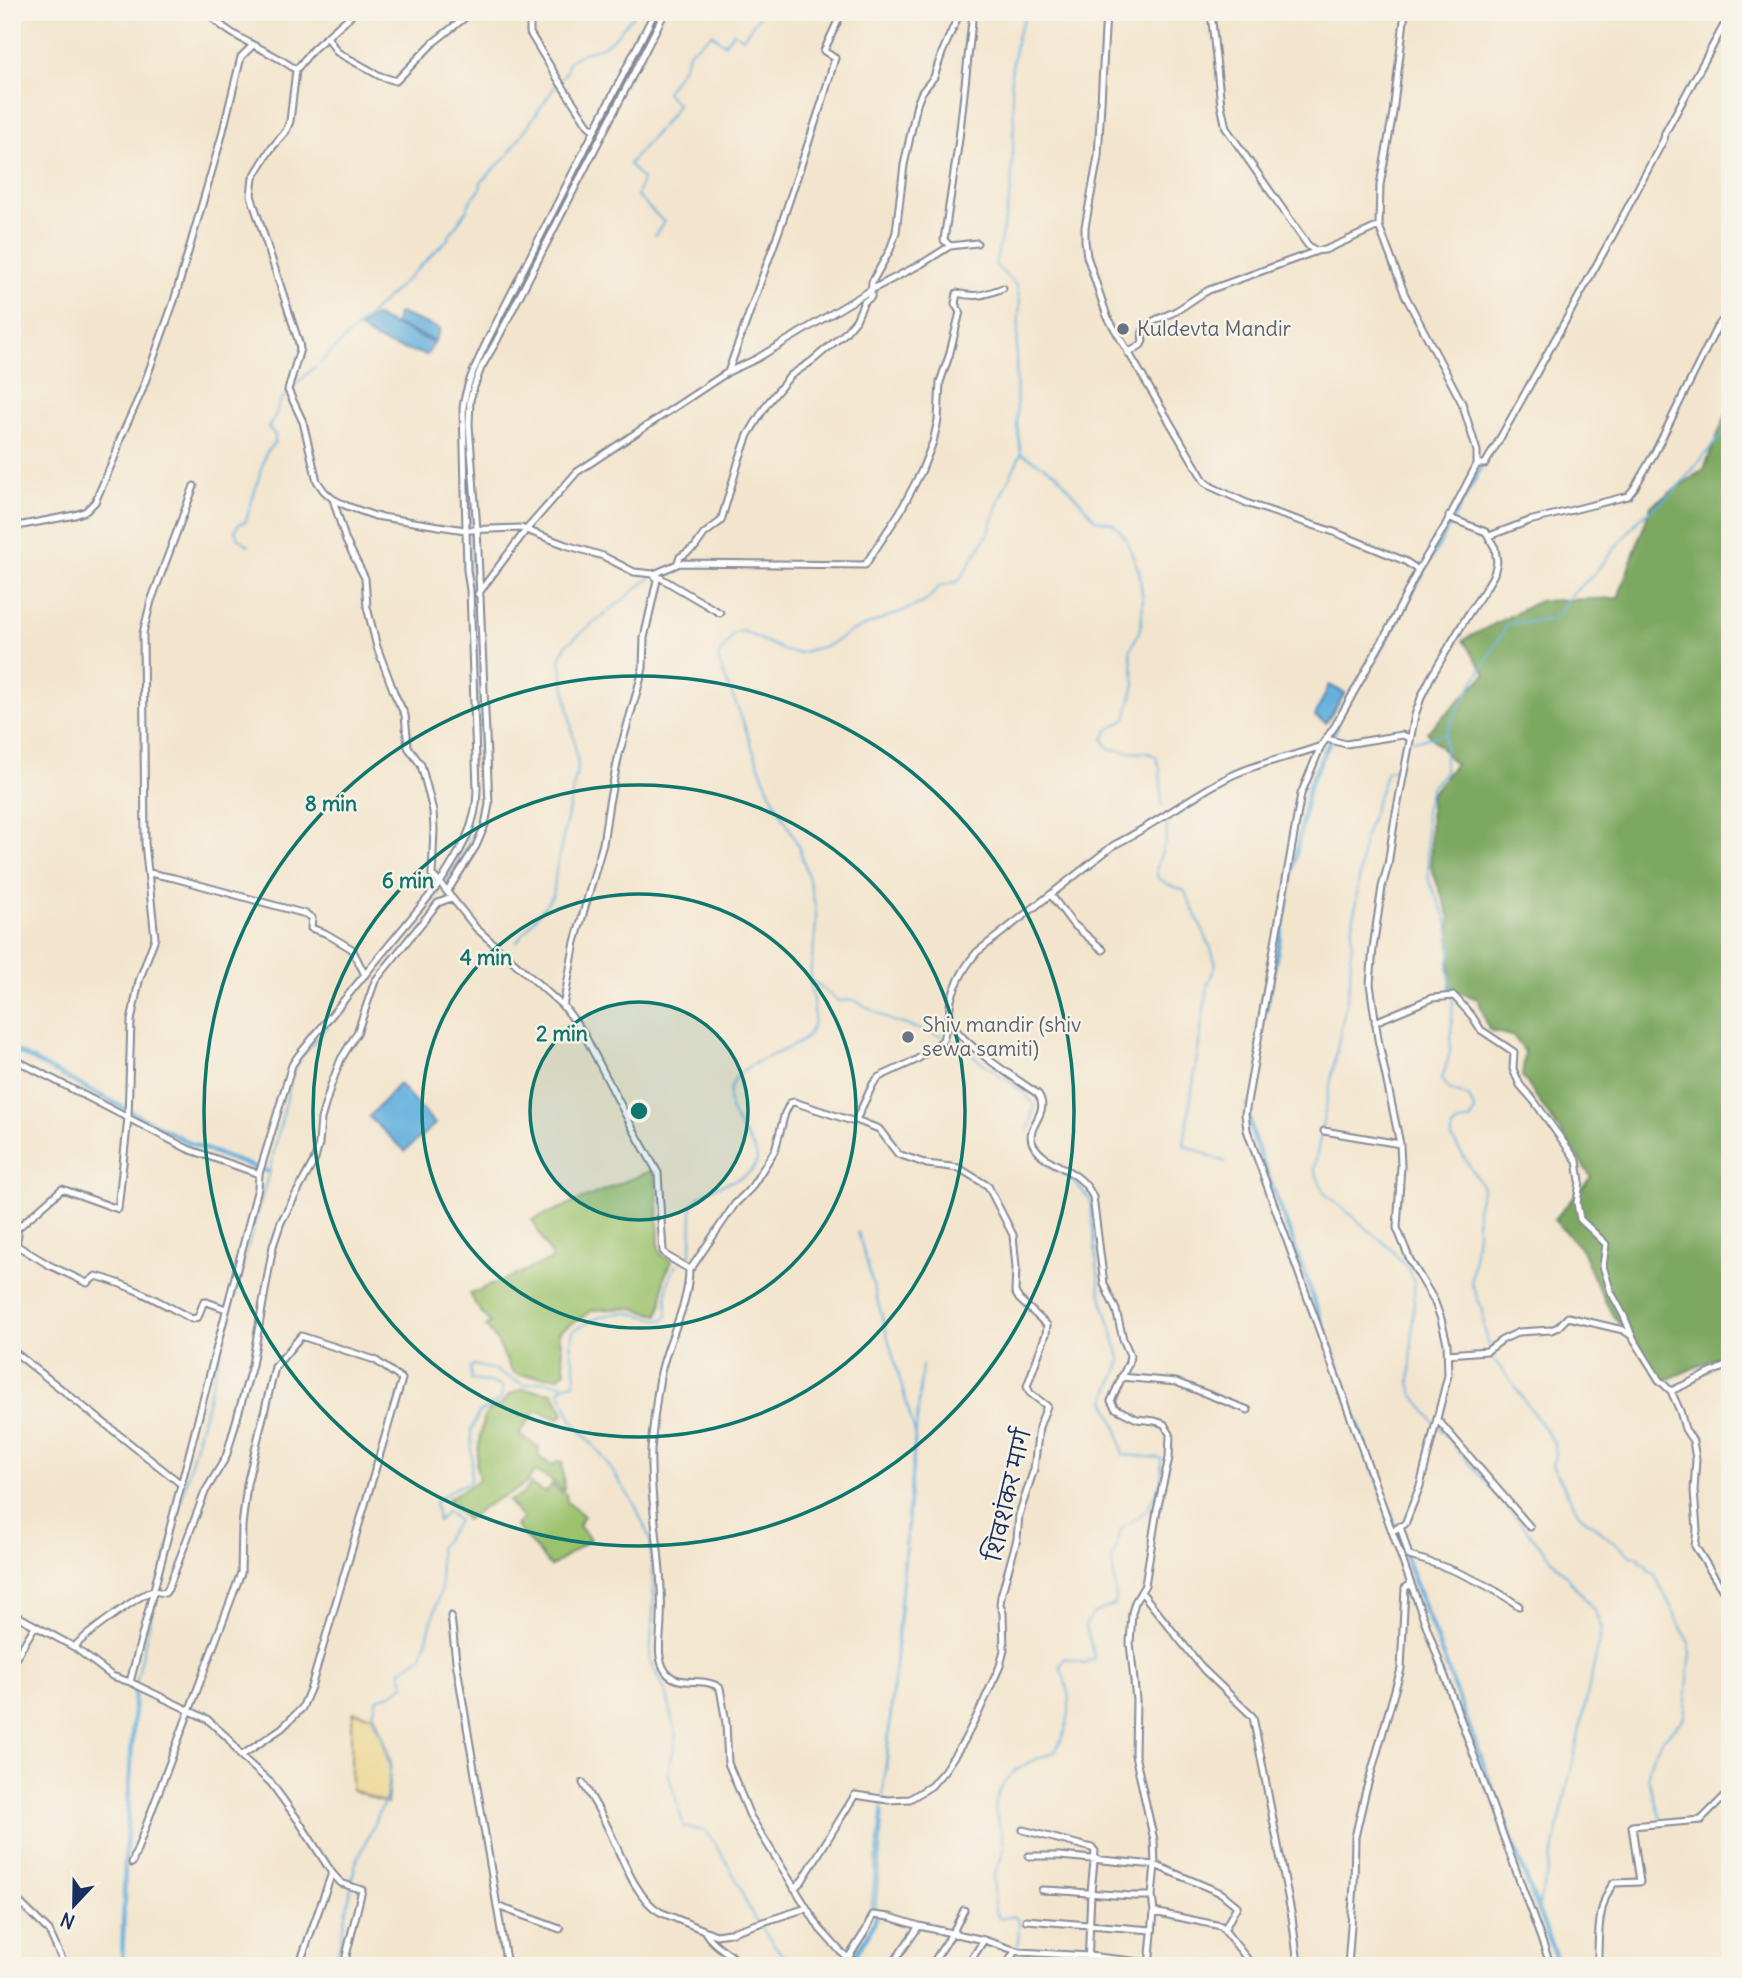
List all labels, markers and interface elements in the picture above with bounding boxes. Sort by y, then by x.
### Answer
place label: Kuldevta Mandir [1137,315,1292,342]
marker: Kuldevta Mandir [1115,321,1131,337]
text: 8 min [305,790,357,817]
text: 6 min [382,867,434,894]
text: 4 min [460,944,512,971]
place label: Shiv mandir (shiv sewa samiti) [922,1011,1081,1062]
text: 2 min [536,1020,588,1047]
marker: Shiv mandir (shiv sewa samiti) [900,1029,916,1045]
centre of rings [627,1099,651,1123]
street label: शिवशंकर मार्ग [978,1424,1037,1565]
north arrow [38,1870,108,1940]
text: N [57,1907,78,1934]

